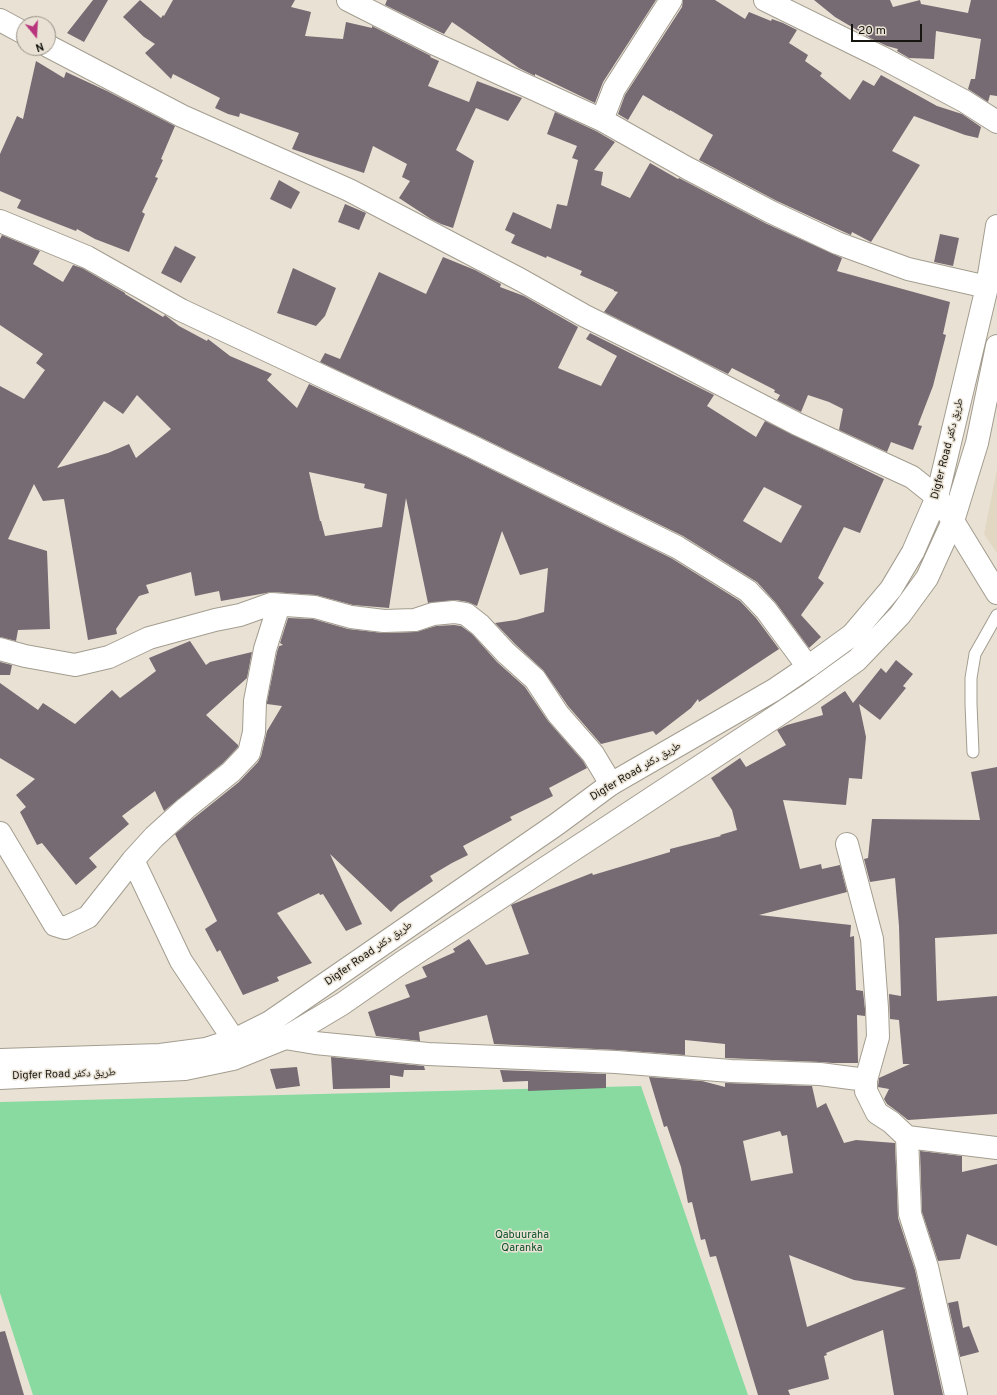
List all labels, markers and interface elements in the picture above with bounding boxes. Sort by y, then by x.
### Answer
north arrow [16,16,56,56]
scale bar [853,16,924,42]
text: 20 m [858,23,886,39]
text: N [33,39,45,54]
street label: Digfer Road طريق دكفر [929,397,967,501]
street label: Digfer Road طريق دكفر [588,740,684,804]
street label: Digfer Road طريق دكفر [323,919,415,989]
street label: Digfer Road طريق دكفر [12,1067,116,1083]
park label: Qabuuraha Qaranka [495,1229,549,1255]

